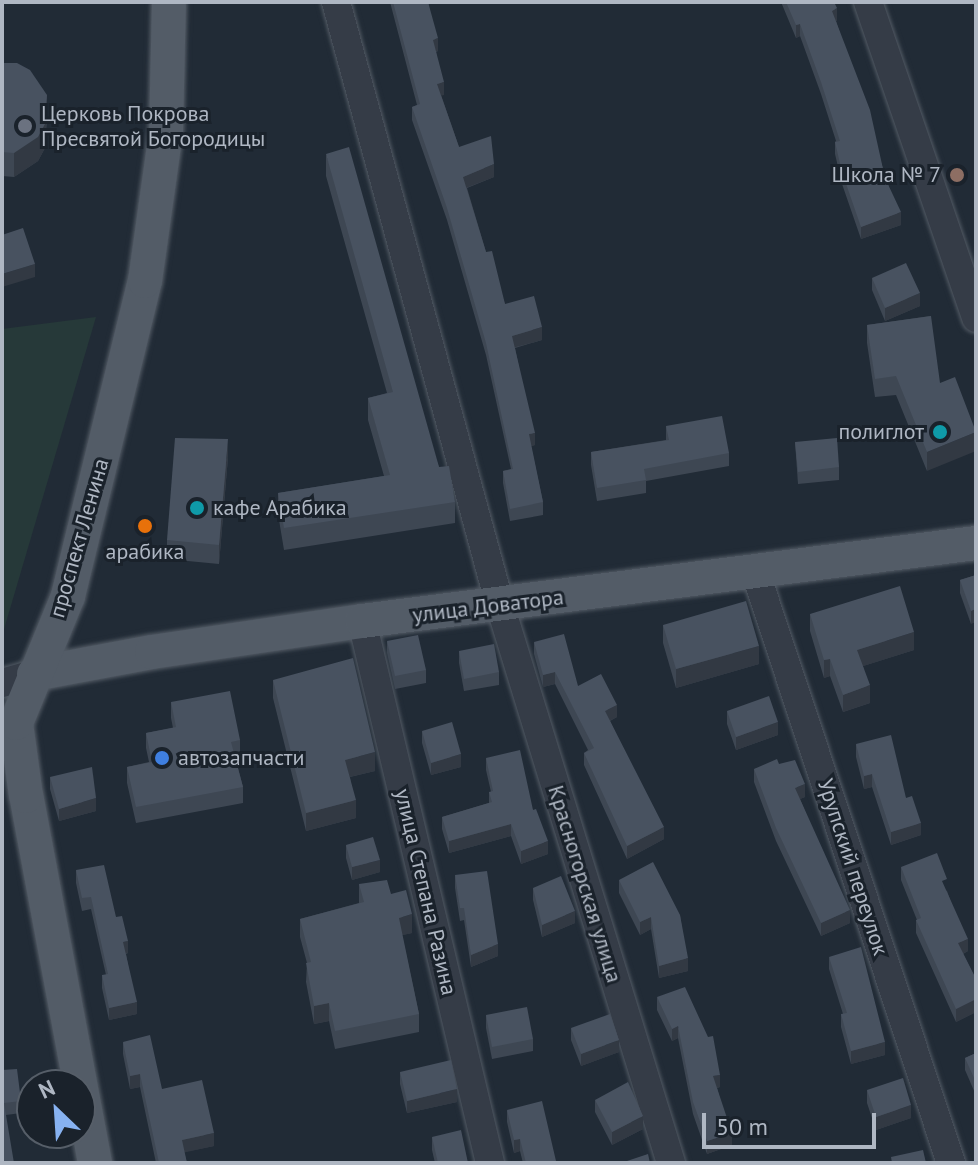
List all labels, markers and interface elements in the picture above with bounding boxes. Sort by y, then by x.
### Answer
place label: Церковь Покрова Пресвятой Богородицы [41,100,265,152]
marker: Церковь Покрова Пресвятой Богородицы [16,117,34,135]
place label: Школа № 7 [832,162,941,188]
marker: Школа № 7 [948,166,966,184]
place label: полиглот [839,419,924,445]
marker: полиглот [931,423,949,441]
street label: проспект Ленина [44,455,114,621]
place label: кафе Арабика [213,495,347,521]
marker: кафе Арабика [188,499,206,517]
marker: арабика [136,517,154,535]
place label: арабика [106,539,184,565]
street label: улица Доватора [411,584,565,628]
place label: автозапчасти [178,745,304,771]
marker: автозапчасти [153,749,171,767]
street label: Урупский переулок [812,775,894,959]
street label: Красногорская улица [542,782,628,986]
street label: улица Степана Разина [389,786,463,998]
north arrow [16,1069,96,1149]
text: N [34,1073,59,1105]
scale bar [706,1097,880,1147]
text: 50 m [716,1111,768,1142]

